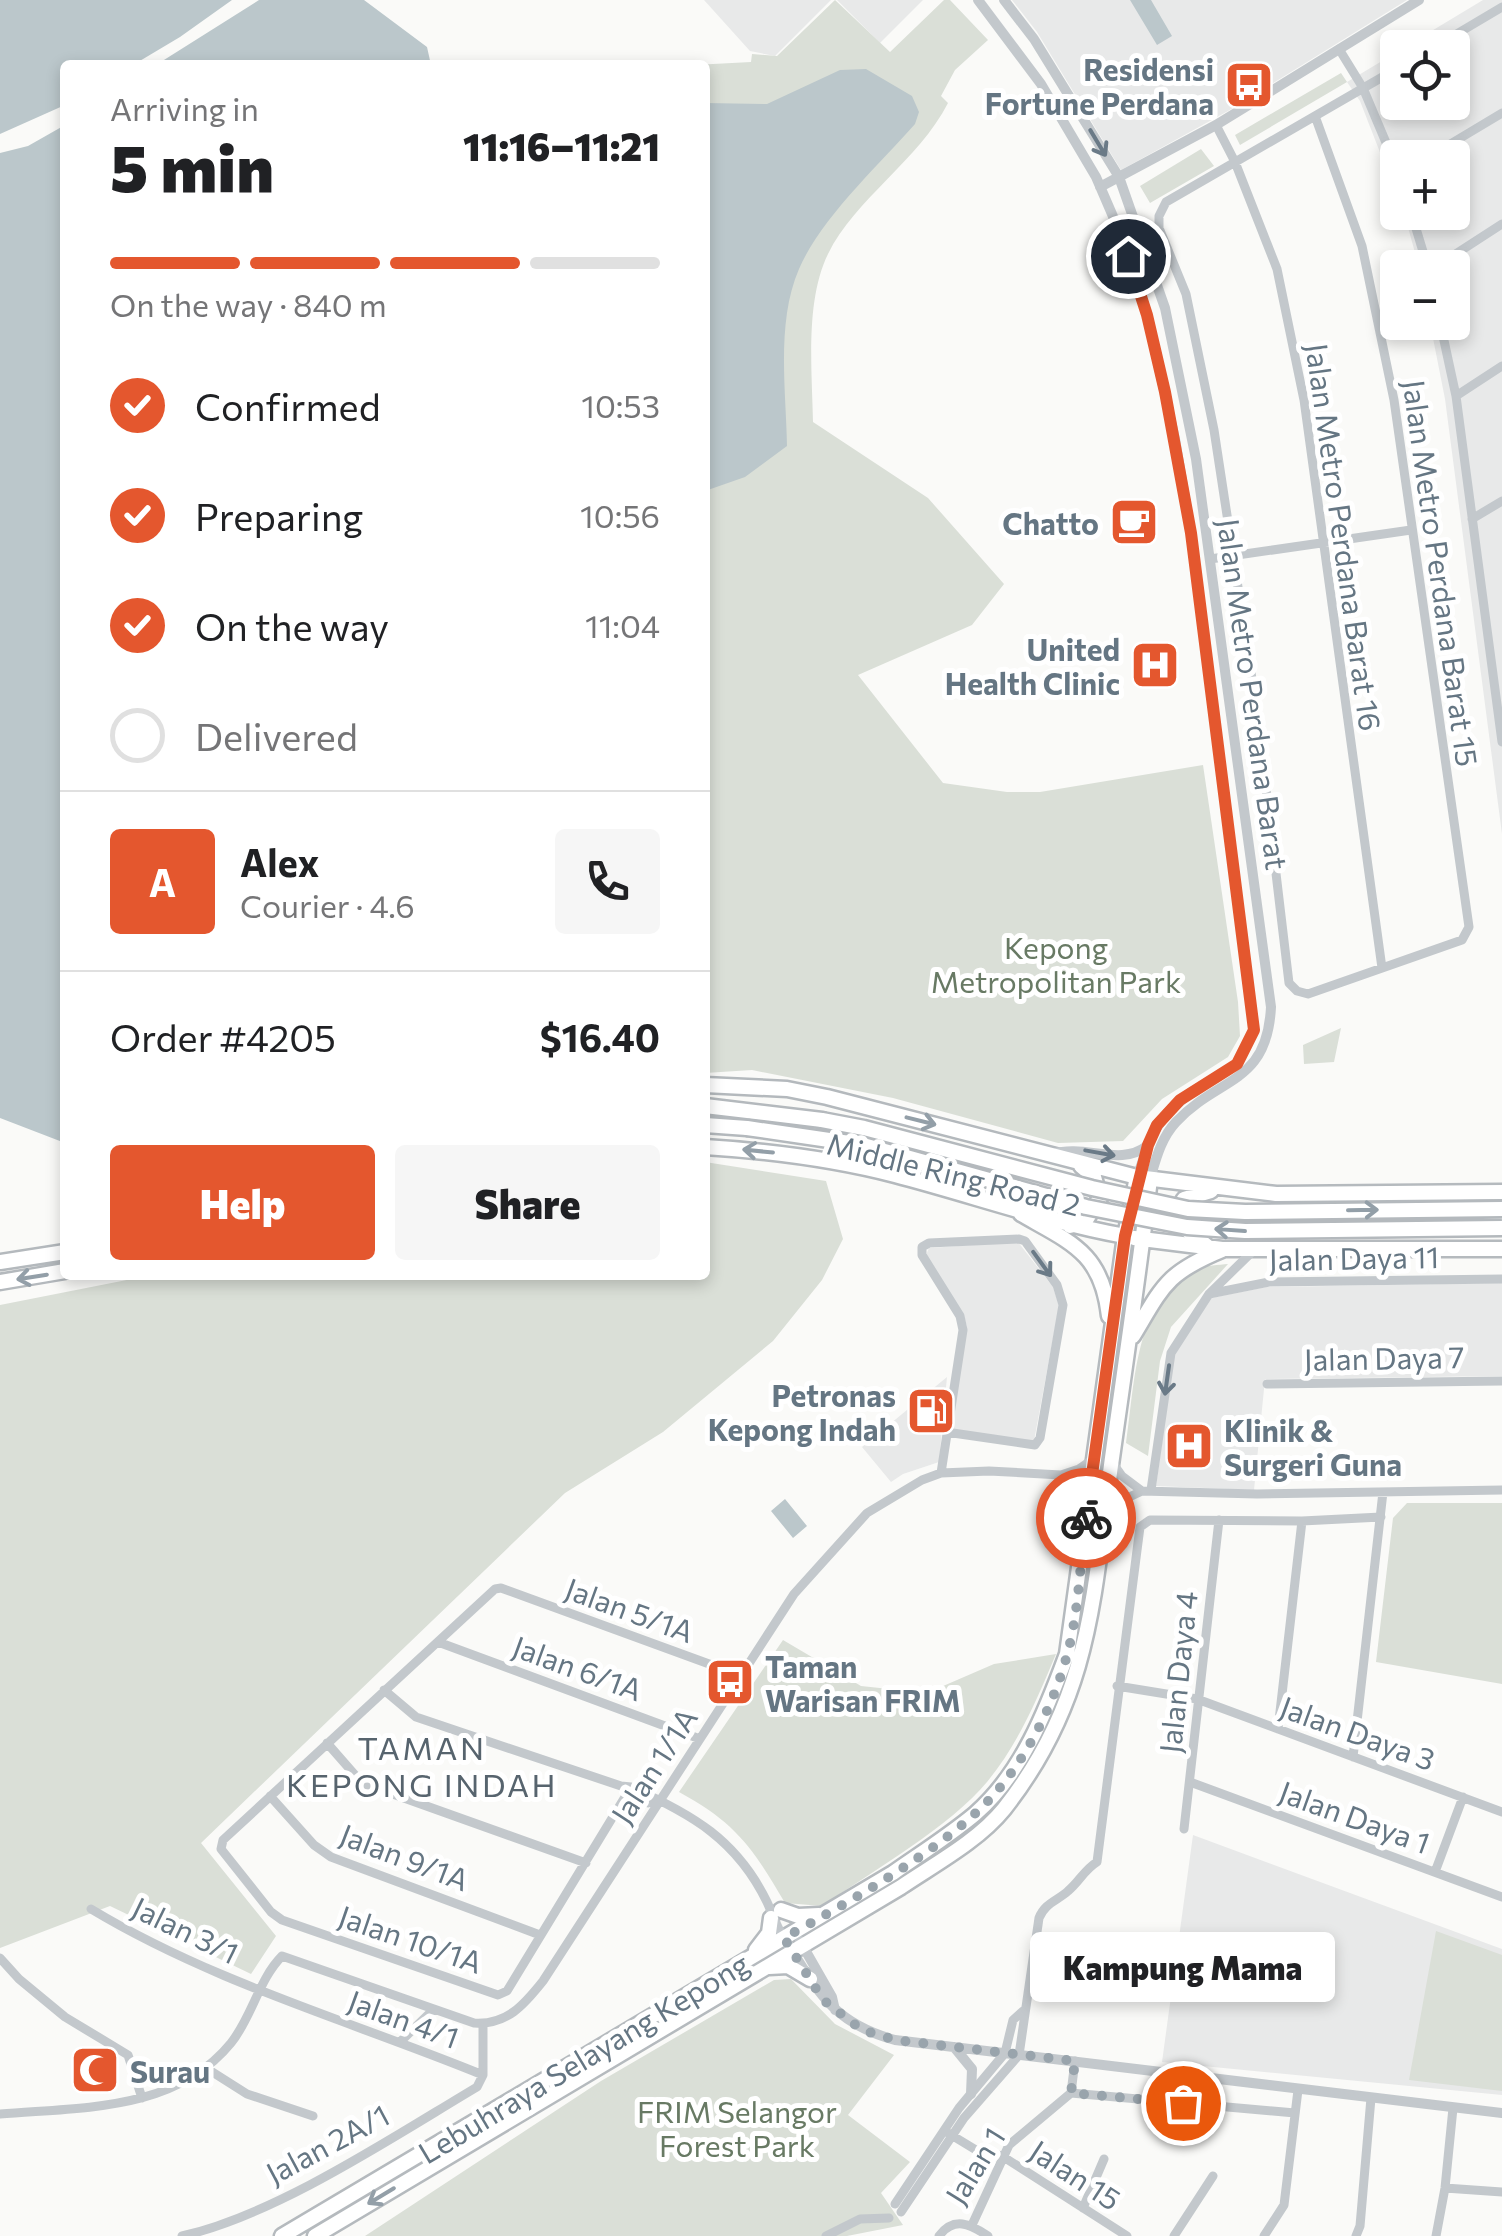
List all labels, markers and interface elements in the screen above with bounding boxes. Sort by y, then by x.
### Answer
map controls [1380,30,1470,340]
button: locate [1380,30,1470,120]
place label: Residensi Fortune Perdana [985,50,1214,121]
bus stop icon: Residensi Fortune Perdana [1223,59,1275,111]
text: Arriving in [110,88,259,128]
text: 11:16–11:21 [463,122,660,169]
text: 5 min [110,126,274,205]
one-way arrow [1088,128,1108,157]
button: + [1380,140,1470,230]
pin [1086,214,1171,299]
icon: home [1101,229,1156,284]
button: − [1380,250,1470,340]
text: On the way · 840 m [110,284,387,324]
street label: Jalan Metro Perdana Barat 16 [1299,341,1391,733]
street label: Jalan Metro Perdana Barat 15 [1397,377,1487,769]
icon: check [110,378,165,433]
text: Confirmed [195,382,381,429]
text: 10:53 [581,385,660,425]
icon: check [110,488,165,543]
text: Preparing [195,492,363,539]
text: 10:56 [580,495,660,535]
cafe icon: Chatto [1108,496,1160,548]
place label: Chatto [1002,504,1099,541]
street label: Jalan Metro Perdana Barat [1211,516,1297,872]
icon: check [110,598,165,653]
text: On the way [195,602,389,649]
text: 11:04 [585,605,660,645]
place label: United Health Clinic [945,630,1120,701]
hospital icon: United Health Clinic [1129,639,1181,691]
text: Delivered [195,712,358,759]
button: phone [555,829,660,934]
text: Alex [240,838,319,885]
text: A [149,858,176,905]
text: Courier · 4.6 [240,885,415,925]
park label: Kepong Metropolitan Park [931,928,1181,999]
text: Order #4205 [110,1013,336,1060]
text: $16.40 [540,1013,660,1060]
one-way arrow [904,1113,936,1131]
street label: Middle Ring Road 2 [824,1124,1084,1222]
one-way arrow [743,1141,775,1160]
one-way arrow [1083,1144,1116,1163]
button: Help [110,1145,375,1260]
button: Share [395,1145,660,1260]
one-way arrow [1347,1201,1379,1220]
one-way arrow [1214,1220,1246,1239]
street label: Jalan Daya 11 [1268,1237,1440,1277]
one-way arrow [1031,1250,1052,1277]
one-way arrow [17,1268,49,1286]
street label: Jalan Daya 7 [1303,1337,1465,1377]
one-way arrow [1157,1364,1175,1396]
place label: Petronas Kepong Indah [708,1376,896,1447]
fuel station icon: Petronas Kepong Indah [905,1385,957,1437]
place label: Klinik & Surgeri Guna [1224,1411,1402,1482]
hospital icon: Klinik & Surgeri Guna [1163,1420,1215,1472]
courier [1036,1468,1136,1568]
icon: bike [1059,1491,1114,1546]
street label: Jalan 5/1A [561,1569,699,1649]
street label: Jalan Daya 4 [1150,1589,1204,1755]
street label: Jalan 6/1A [508,1627,648,1707]
place label: Taman Warisan FRIM [765,1647,961,1718]
bus stop icon: Taman Warisan FRIM [704,1656,756,1708]
street label: Jalan Daya 3 [1276,1687,1440,1777]
street label: Jalan 1/1A [602,1700,704,1830]
district label: TAMAN KEPONG INDAH [286,1727,558,1804]
street label: Jalan Daya 1 [1275,1772,1435,1860]
street label: Jalan 9/1A [335,1815,475,1897]
street label: Jalan 3/1 [127,1888,245,1970]
street label: Jalan 10/1A [334,1896,488,1980]
callout: Kampung Mama [1030,1933,1336,2003]
street label: Lebuhraya Selayang Kepong [411,1944,755,2170]
text: Kampung Mama [1063,1947,1302,1987]
street label: Jalan 4/1 [344,1981,464,2055]
mosque icon: Surau [69,2044,121,2096]
place label: Surau [130,2052,210,2089]
pin [1141,2061,1226,2146]
icon: bag [1156,2076,1211,2131]
park label: FRIM Selangor Forest Park [637,2092,837,2163]
street label: Jalan 2A/1 [259,2095,395,2191]
street label: Jalan 1 [936,2120,1012,2210]
street label: Jalan 15 [1024,2131,1128,2217]
one-way arrow [367,2186,396,2206]

